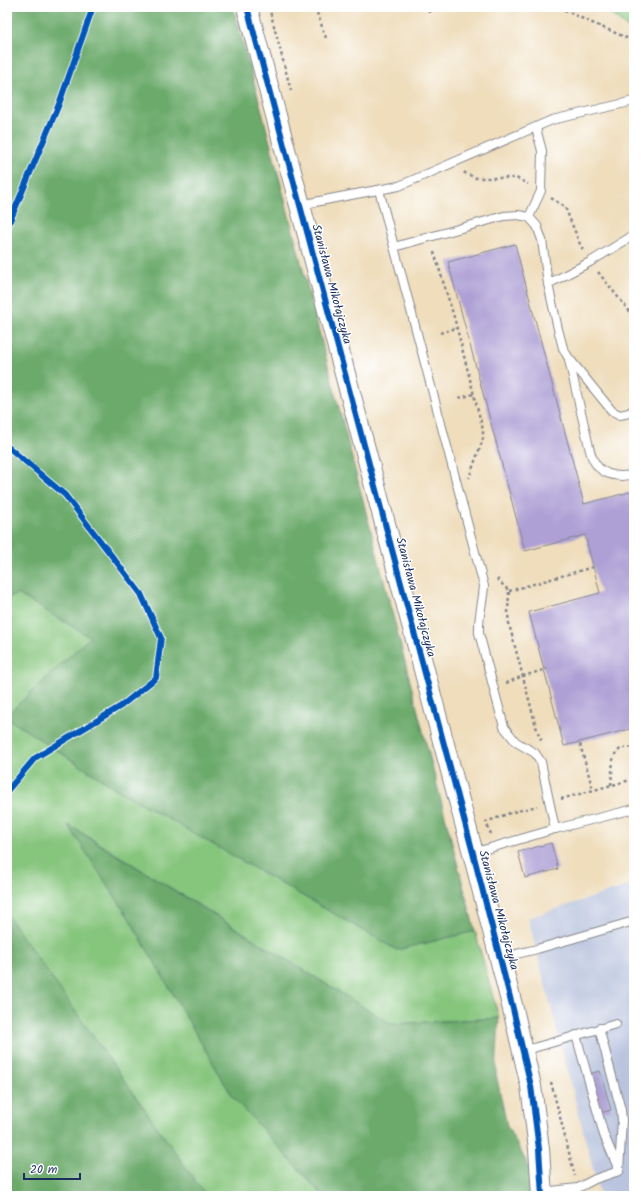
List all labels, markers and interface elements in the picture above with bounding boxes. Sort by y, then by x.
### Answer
street label: Stanisława Mikołajczyka [306,222,357,347]
street label: Stanisława Mikołajczyka [390,535,441,660]
street label: Stanisława Mikołajczyka [473,848,524,973]
scale bar [24,1155,80,1181]
text: 20 m [30,1160,58,1179]

